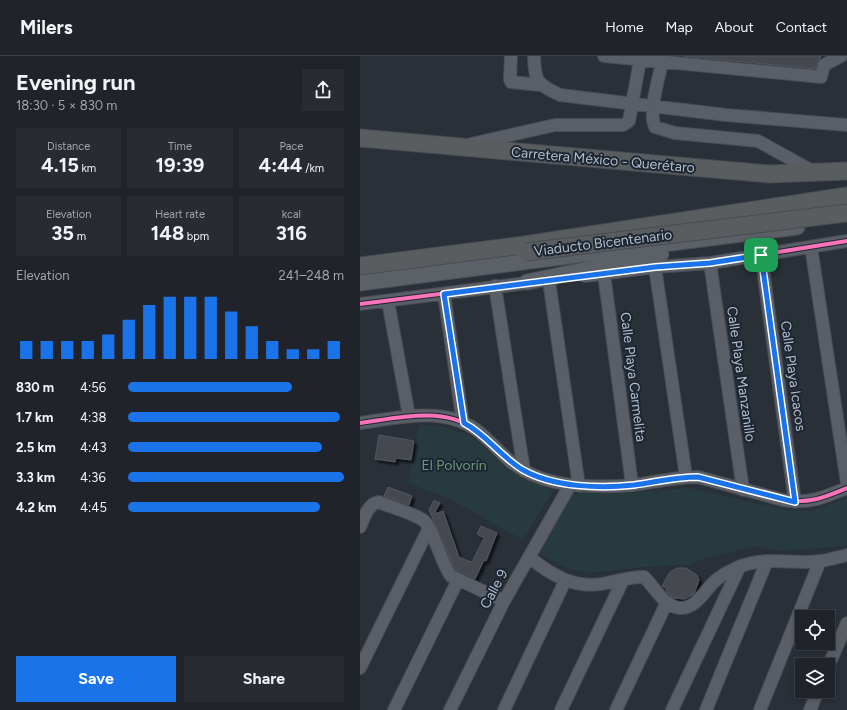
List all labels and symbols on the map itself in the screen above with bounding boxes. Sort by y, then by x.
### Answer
street label: Carretera México - Querétaro [510,143,696,177]
street label: Viaducto Bicentenario [533,226,673,260]
pin [744,238,778,272]
street label: Calle Playa Manzanillo [723,305,759,443]
street label: Calle Playa Carmelita [617,311,649,443]
street label: Calle Playa Icacos [777,320,809,432]
park label: El Polvorín [421,457,487,474]
street label: Calle 9 [477,566,511,612]

